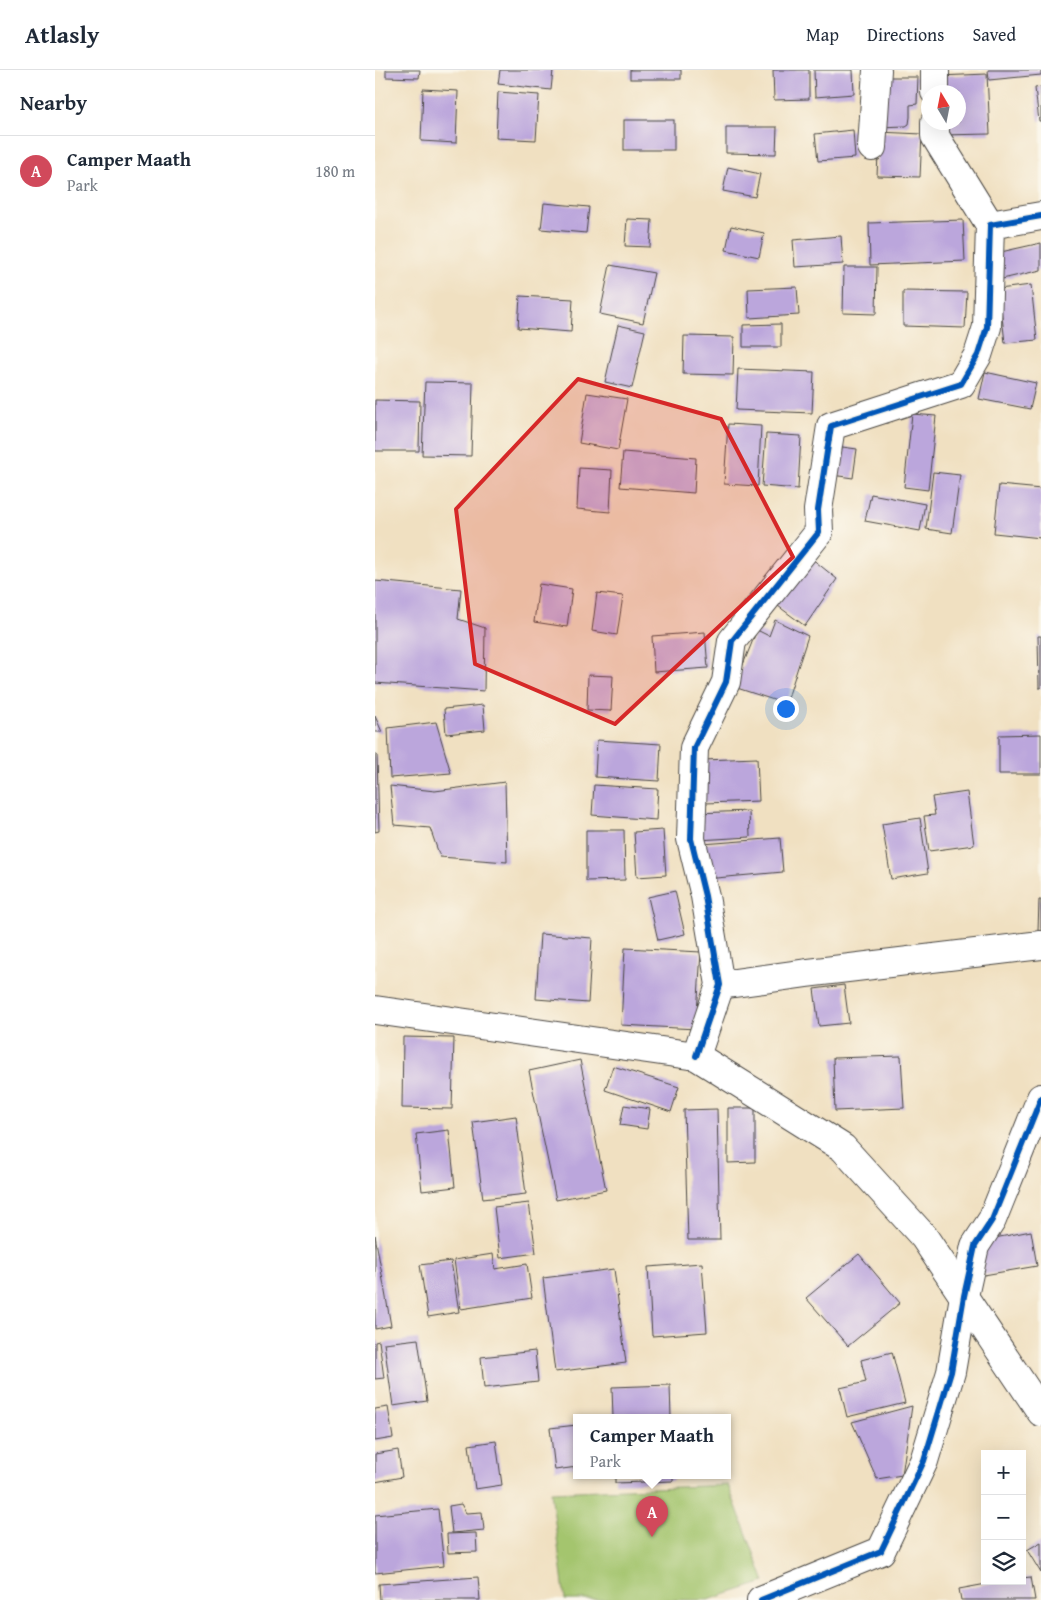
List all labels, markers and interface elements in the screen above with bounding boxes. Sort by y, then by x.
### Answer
text: Atlasly [25,17,99,52]
text: Map [806,21,839,48]
text: Directions [867,21,944,48]
text: Saved [972,21,1016,48]
north arrow [921,85,966,130]
text: Nearby [20,87,87,118]
text: Camper Maath [67,145,191,173]
text: A [31,159,41,183]
text: 180 m [315,159,355,183]
text: Park [67,173,98,197]
your location [773,696,799,722]
popup [573,1414,731,1479]
text: Camper Maath [590,1421,714,1449]
text: Park [590,1449,621,1473]
map controls [981,1450,1026,1585]
button: + [981,1450,1026,1495]
button: − [981,1495,1026,1540]
pin: A [636,1496,668,1537]
button: layers [981,1540,1026,1585]

